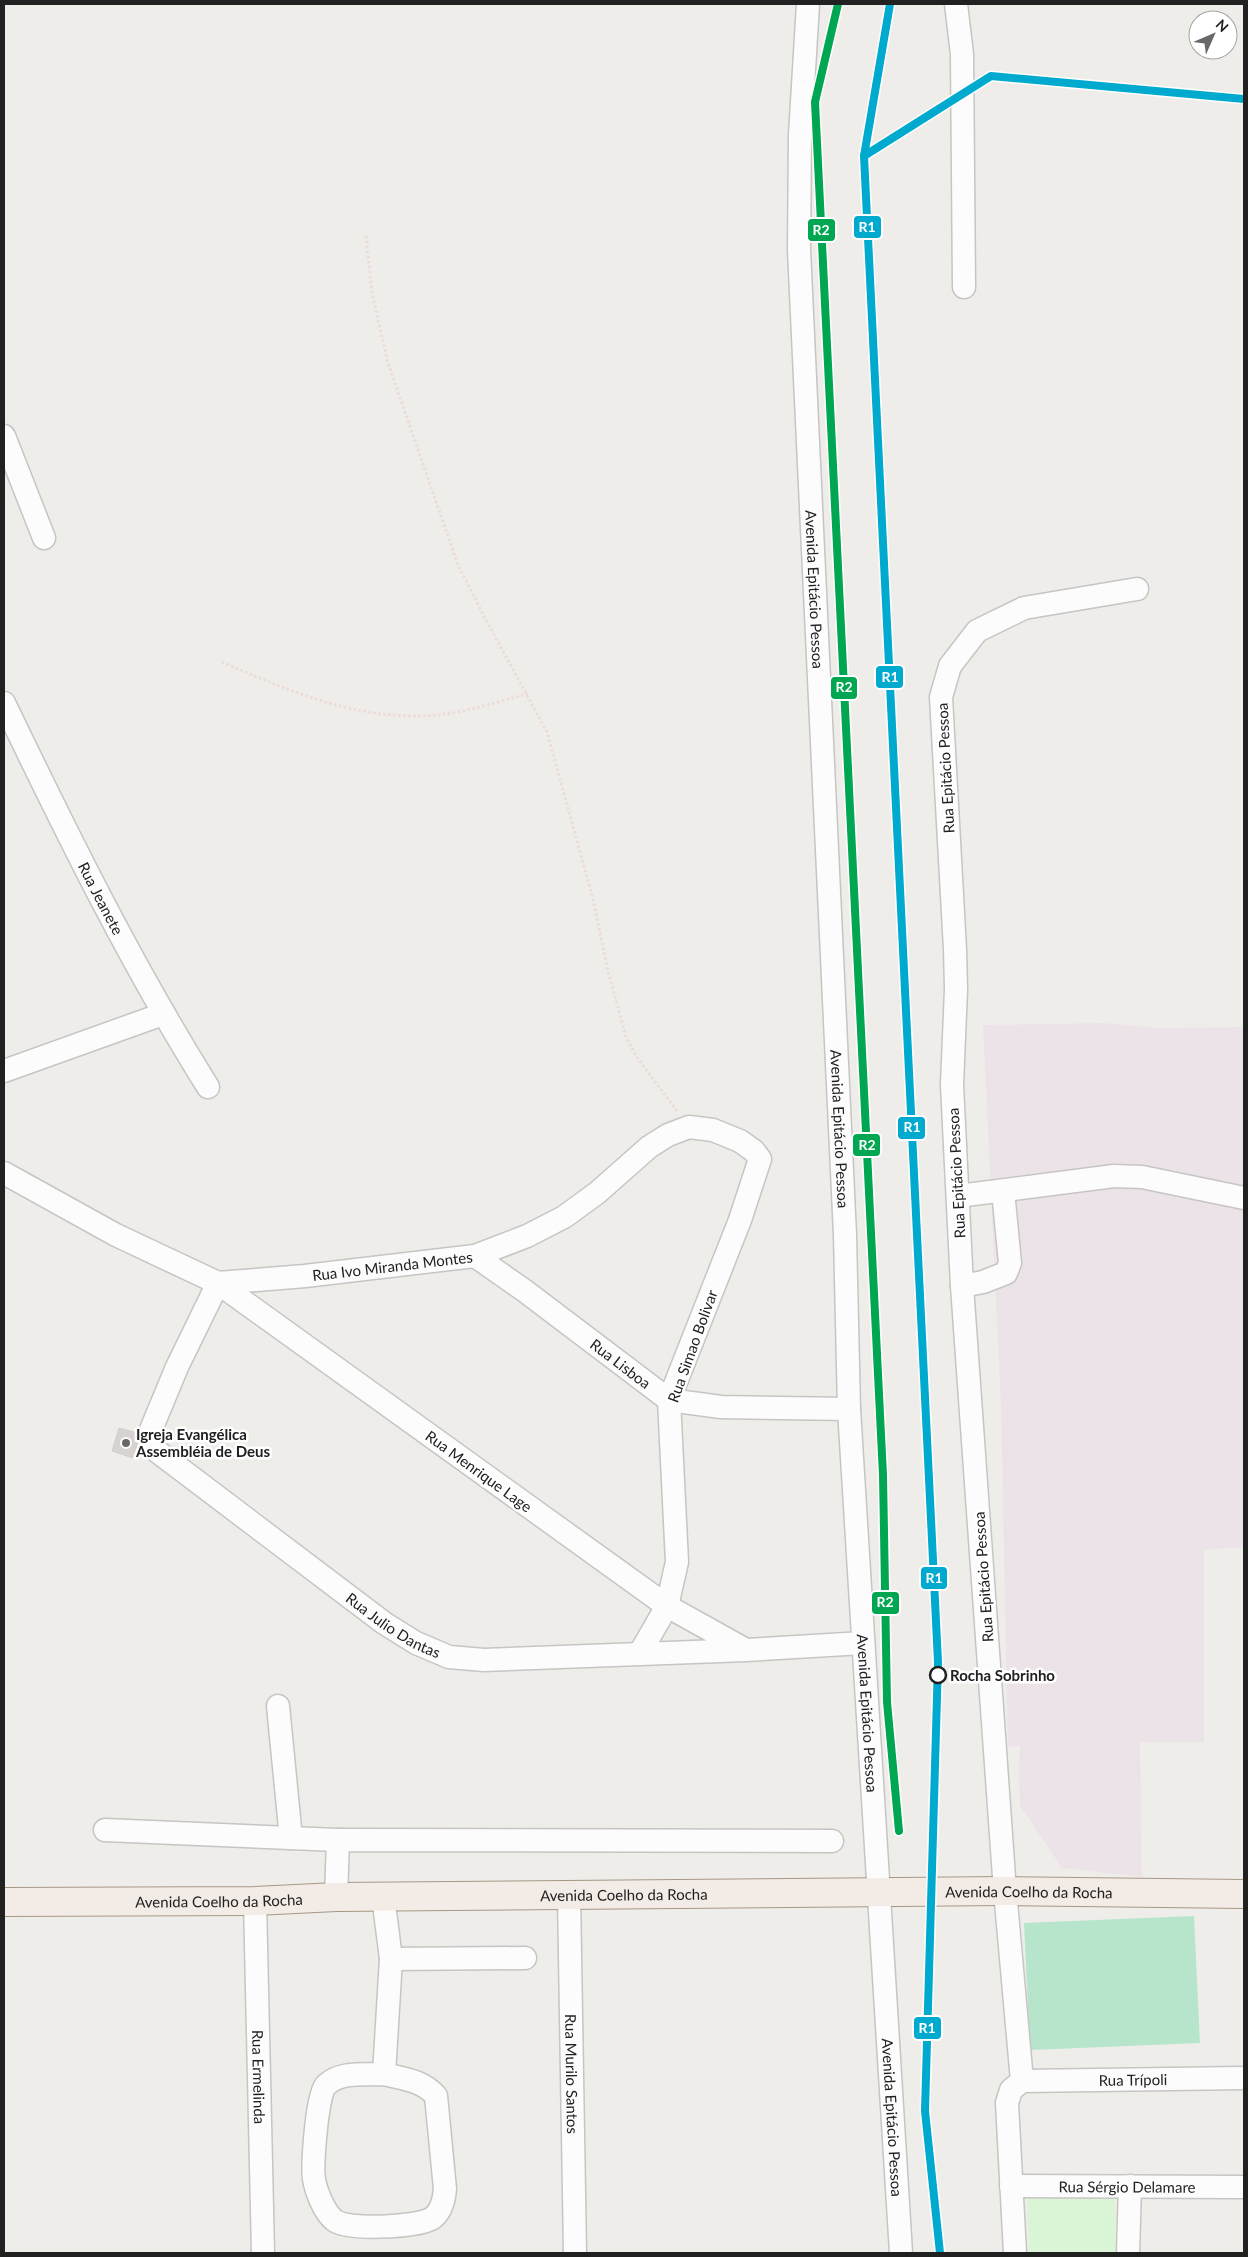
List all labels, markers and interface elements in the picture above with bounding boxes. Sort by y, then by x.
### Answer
north arrow [1188,10,1238,60]
text: N [1213,16,1232,35]
line badge: R1 [853,215,882,239]
line badge: R2 [807,218,836,242]
text: R1 [858,218,876,235]
text: R2 [812,221,830,238]
street label: Avenida Epitácio Pessoa [802,510,828,669]
line badge: R1 [875,665,904,689]
text: R1 [881,668,899,685]
line badge: R2 [830,676,858,700]
text: R2 [835,678,853,695]
street label: Rua Epitácio Pessoa [933,702,957,834]
street label: Rua Jeanete [75,859,127,938]
street label: Avenida Epitácio Pessoa [827,1049,853,1208]
street label: Rua Epitácio Pessoa [944,1107,968,1239]
line badge: R1 [897,1116,926,1140]
text: R1 [903,1118,921,1135]
line badge: R2 [852,1133,881,1157]
text: R2 [858,1136,876,1153]
street label: Rua Ivo Miranda Montes [311,1247,474,1284]
street label: Rua Simao Bolivar [663,1287,721,1405]
street label: Rua Lisboa [587,1335,654,1392]
place label: Igreja Evangélica Assembléia de Deus [135,1425,270,1460]
street label: Rua Menrique Lage [422,1426,536,1516]
marker: Igreja Evangélica Assembléia de Deus [120,1437,132,1449]
street label: Rua Epitácio Pessoa [969,1511,997,1643]
line badge: R1 [920,1566,948,1590]
text: R1 [925,1569,943,1586]
street label: Rua Julio Dantas [343,1589,443,1661]
line badge: R2 [871,1591,900,1615]
text: R2 [876,1593,894,1610]
street label: Avenida Epitácio Pessoa [854,1633,882,1793]
marker: Rocha Sobrinho [929,1666,947,1684]
place label: Rocha Sobrinho [950,1666,1055,1684]
street label: Avenida Coelho da Rocha [945,1882,1113,1901]
street label: Avenida Coelho da Rocha [540,1885,708,1904]
street label: Avenida Coelho da Rocha [135,1890,303,1910]
street label: Rua Murilo Santos [562,2014,582,2134]
line badge: R1 [913,2016,942,2040]
text: R1 [918,2019,936,2036]
street label: Rua Ermelinda [249,2030,269,2124]
street label: Avenida Epitácio Pessoa [879,2038,907,2197]
street label: Rua Trípoli [1099,2070,1167,2089]
street label: Rua Sérgio Delamare [1058,2177,1196,2196]

